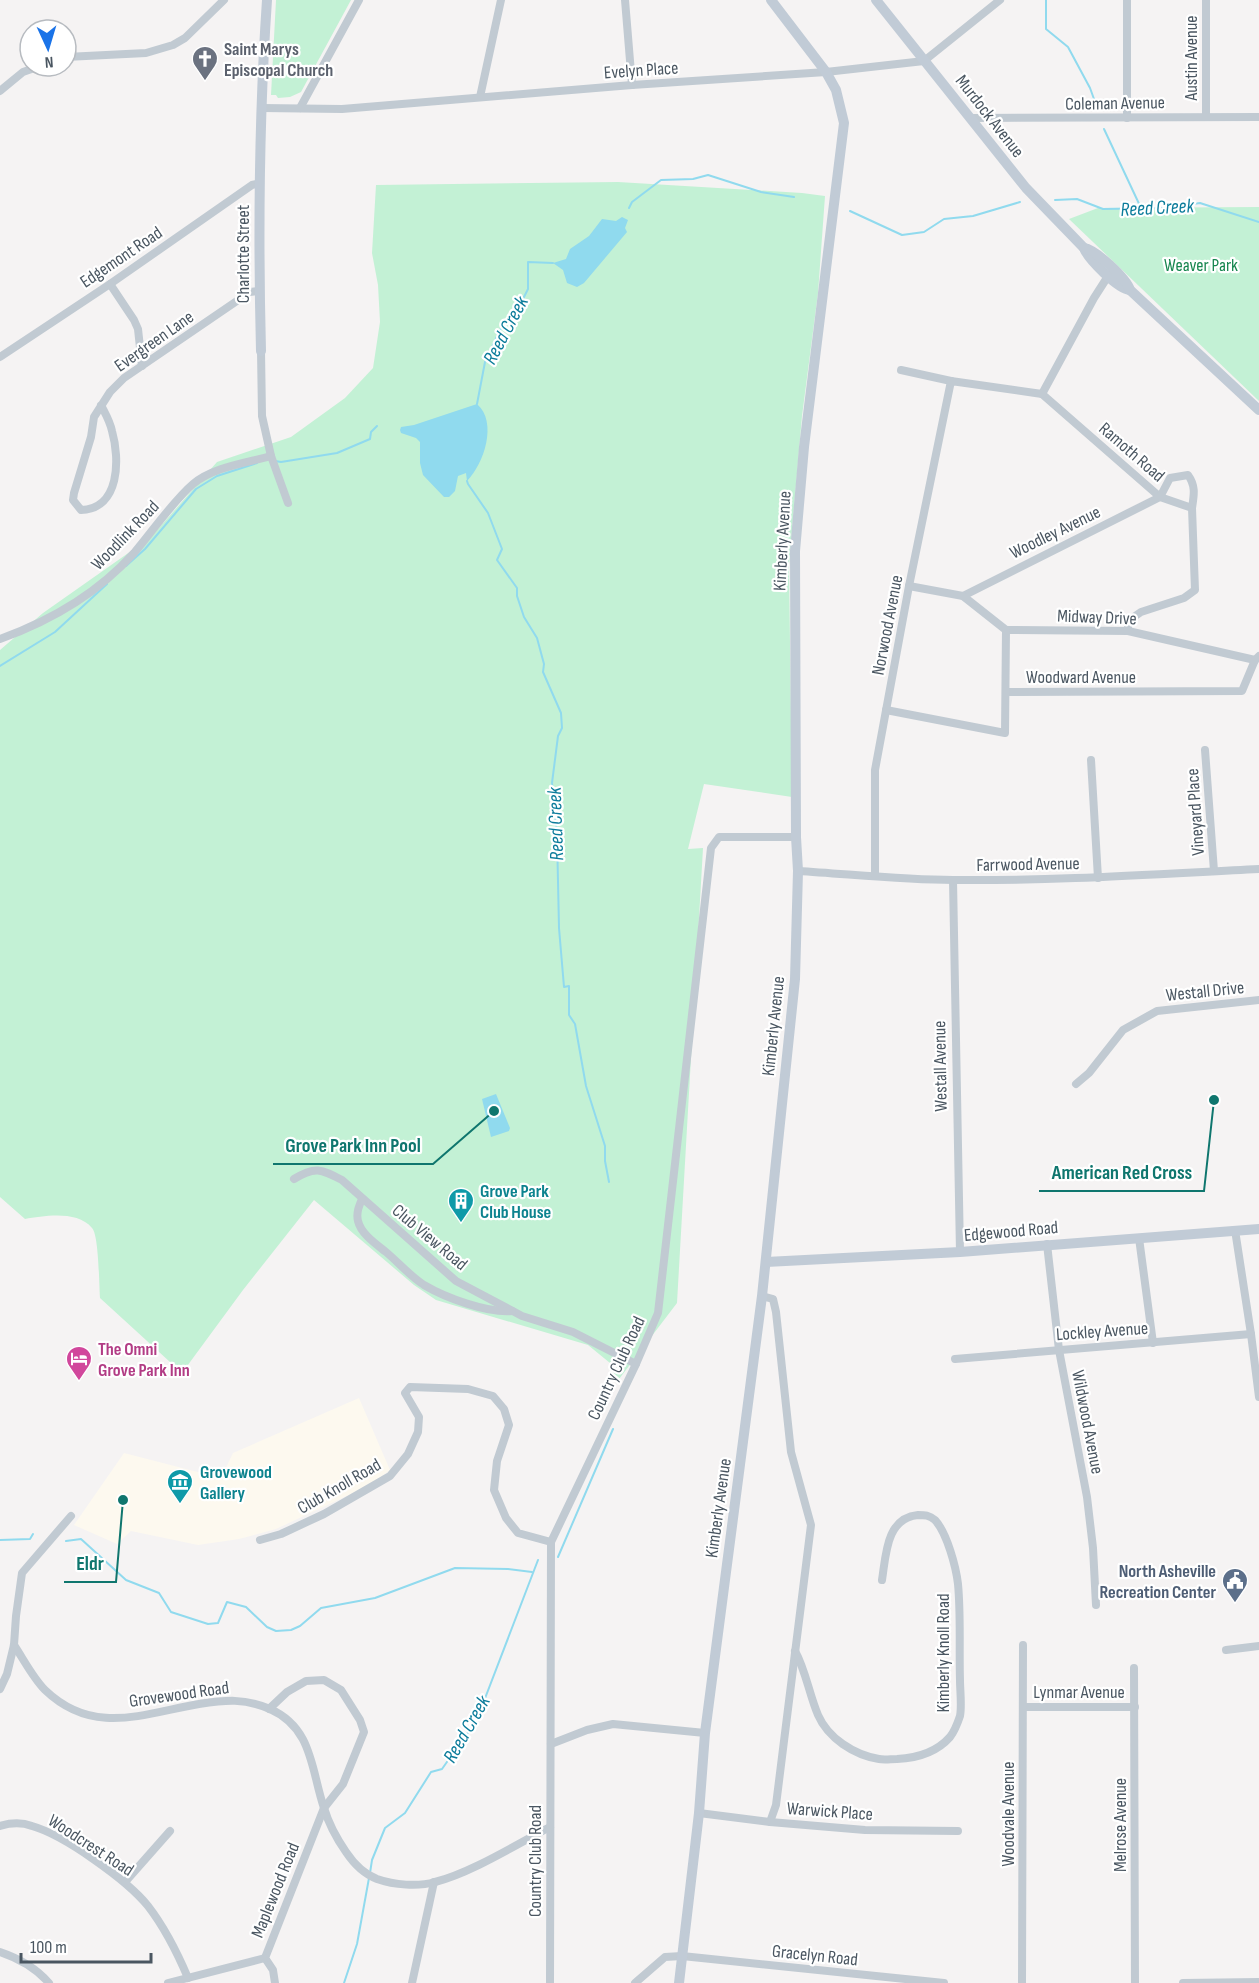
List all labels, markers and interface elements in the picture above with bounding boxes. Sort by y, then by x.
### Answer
street label: Austin Avenue [1181,15,1202,102]
north arrow [18,18,78,78]
place label: Saint Marys Episcopal Church [224,39,333,81]
church icon: Saint Marys Episcopal Church [190,44,220,82]
text: N [44,52,54,71]
street label: Evelyn Place [603,57,679,84]
street label: Murdock Avenue [951,71,1028,162]
street label: Coleman Avenue [1065,92,1165,115]
water label: Reed Creek [1120,194,1195,222]
street label: Charlotte Street [233,204,254,303]
street label: Edgemont Road [76,222,166,293]
park label: Weaver Park [1164,255,1238,276]
water label: Reed Creek [478,292,534,369]
street label: Evergreen Lane [111,306,198,376]
street label: Ramoth Road [1095,418,1169,487]
street label: Kimberly Avenue [769,490,796,592]
street label: Woodlink Road [87,496,164,574]
street label: Woodley Avenue [1007,502,1104,563]
street label: Norwood Avenue [868,573,907,677]
street label: Midway Drive [1057,606,1137,629]
street label: Woodward Avenue [1026,667,1136,688]
street label: Vineyard Place [1182,768,1209,856]
water label: Reed Creek [543,786,569,861]
street label: Farrwood Avenue [976,853,1080,876]
street label: Kimberly Avenue [758,975,789,1077]
street label: Westall Drive [1165,977,1245,1006]
street label: Westall Avenue [929,1020,952,1112]
callout: Grove Park Inn Pool [273,1126,433,1164]
text: Grove Park Inn Pool [285,1134,421,1158]
callout: American Red Cross [1039,1153,1204,1191]
text: American Red Cross [1051,1161,1192,1185]
place label: Grove Park Club House [480,1181,551,1223]
building icon: Grove Park Club House [446,1186,476,1224]
street label: Club View Road [388,1200,471,1275]
street label: Edgewood Road [963,1217,1059,1246]
street label: Country Club Road [583,1313,650,1423]
street label: Lockley Avenue [1055,1318,1149,1345]
place label: The Omni Grove Park Inn [98,1339,190,1381]
hotel icon: The Omni Grove Park Inn [64,1344,94,1382]
street label: Wildwood Avenue [1067,1368,1108,1476]
street label: Club Knoll Road [294,1454,385,1519]
street label: Kimberly Avenue [701,1457,736,1559]
place label: Grovewood Gallery [200,1462,272,1504]
museum icon: Grovewood Gallery [165,1467,195,1505]
callout: Eldr [64,1544,116,1582]
text: Eldr [76,1552,104,1576]
place label: North Asheville Recreation Center [1099,1561,1216,1603]
public building icon: North Asheville Recreation Center [1220,1566,1250,1604]
street label: Kimberly Knoll Road [933,1594,954,1712]
street label: Grovewood Road [128,1677,230,1712]
street label: Lynmar Avenue [1033,1682,1125,1703]
water label: Reed Creek [438,1691,496,1767]
street label: Woodvale Avenue [998,1762,1019,1866]
street label: Melrose Avenue [1110,1778,1131,1872]
street label: Warwick Place [786,1798,874,1825]
street label: Country Club Road [525,1805,546,1917]
street label: Woodcrest Road [44,1810,137,1881]
street label: Maplewood Road [247,1839,304,1941]
scale bar [21,1926,152,1964]
text: 100 m [30,1937,67,1958]
street label: Gracelyn Road [771,1941,859,1970]

